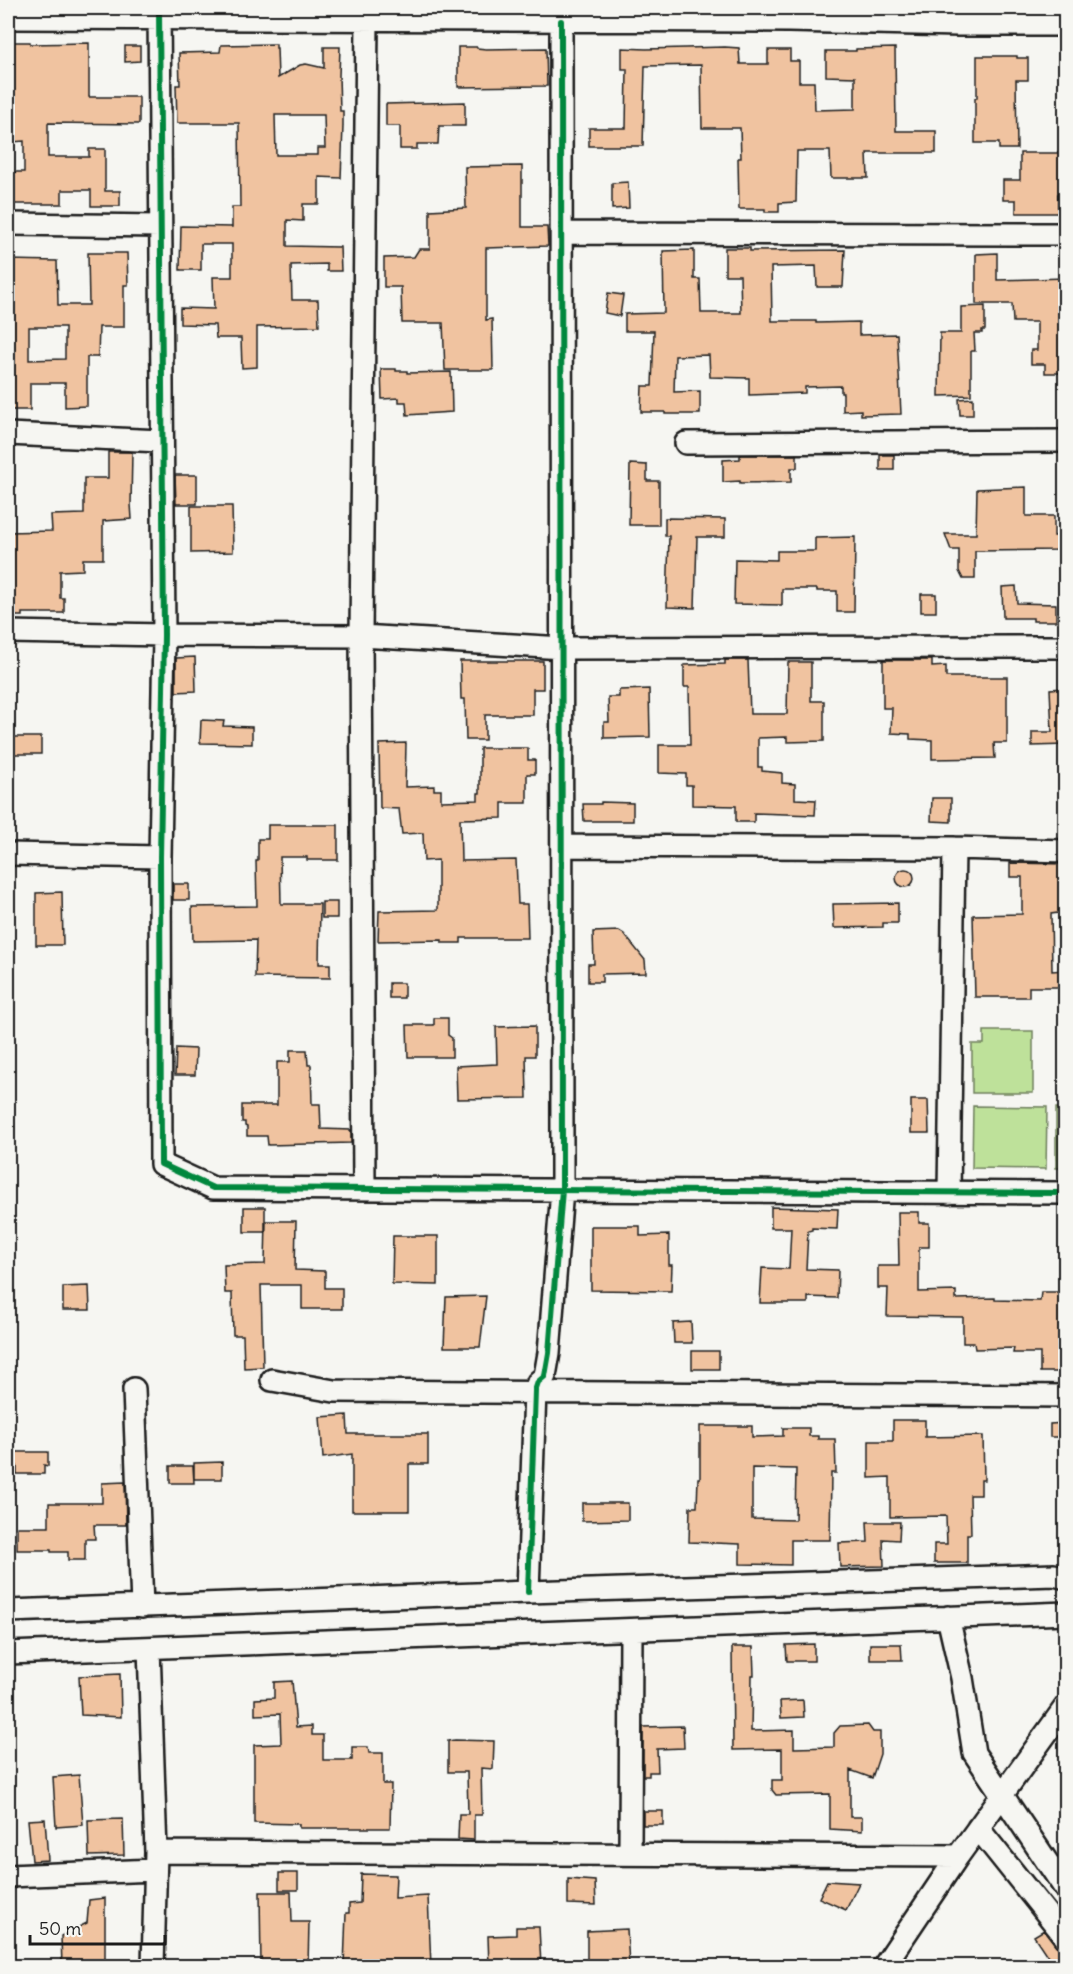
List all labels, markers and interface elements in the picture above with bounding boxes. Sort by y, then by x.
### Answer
scale bar [30,1908,165,1946]
text: 50 m [39,1917,81,1940]

